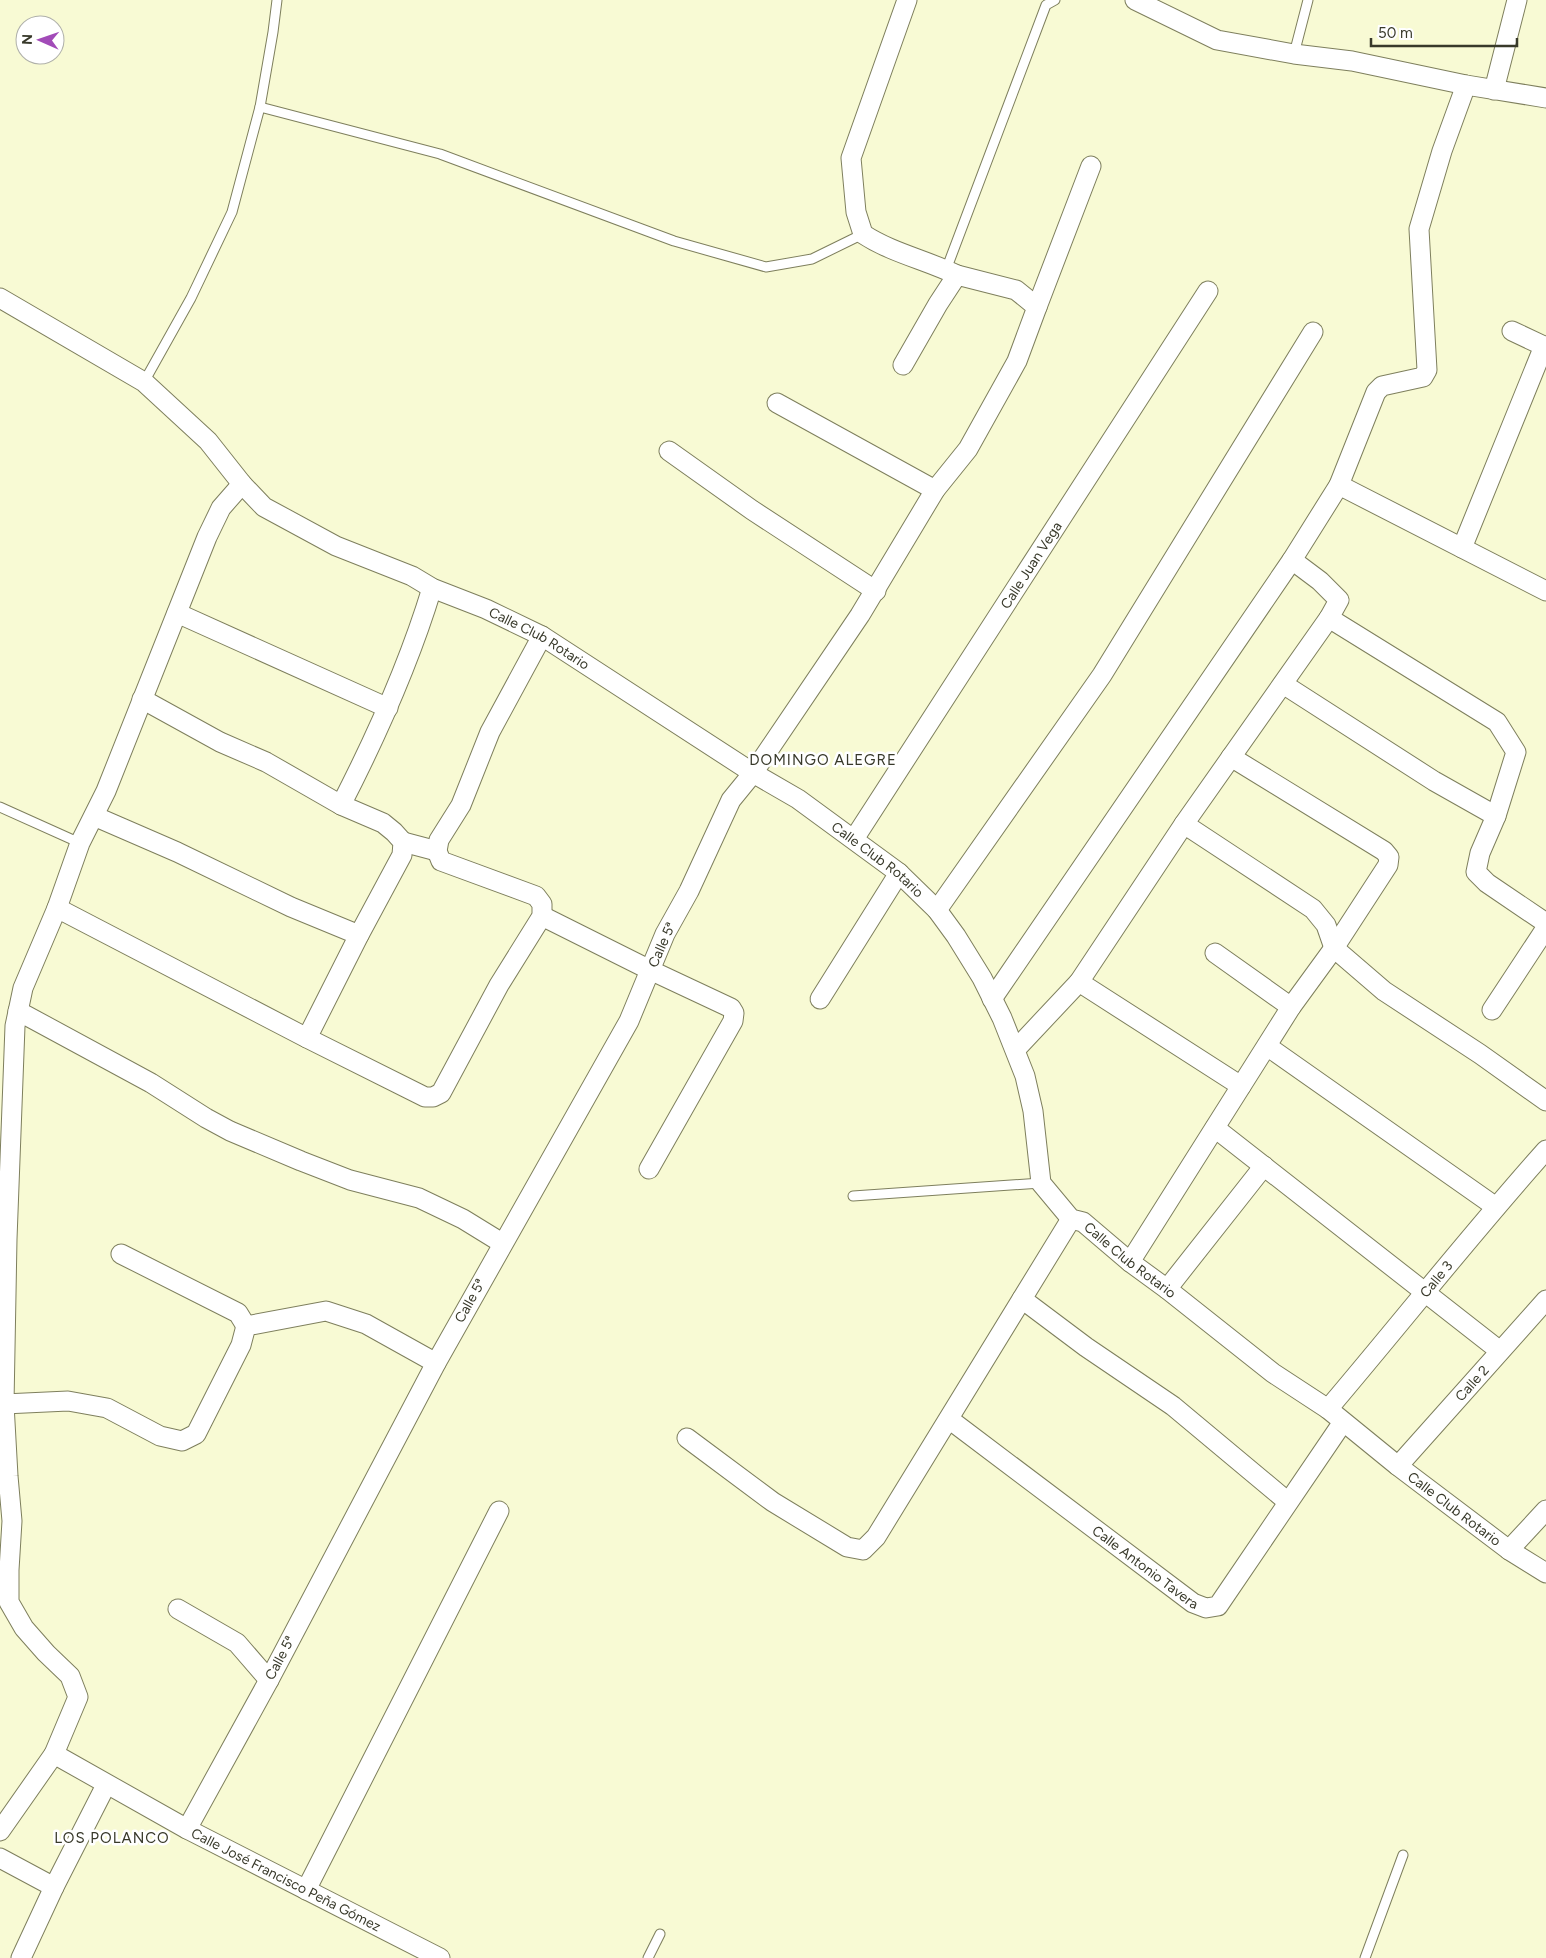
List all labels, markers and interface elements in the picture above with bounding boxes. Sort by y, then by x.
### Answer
north arrow [15,15,65,65]
scale bar [1371,15,1517,47]
text: 50 m [1378,24,1413,42]
text: N [19,34,36,45]
street label: Calle Juan Vega [997,518,1065,612]
street label: Calle Club Rotario [486,603,593,673]
district label: DOMINGO ALEGRE [749,751,897,769]
street label: Calle Club Rotario [828,818,927,901]
street label: Calle 5ª [645,920,680,970]
street label: Calle Club Rotario [1081,1218,1180,1301]
street label: Calle 3 [1416,1257,1456,1301]
street label: Calle 5ª [451,1276,489,1326]
street label: Calle 2 [1451,1362,1492,1405]
street label: Calle Club Rotario [1404,1468,1504,1549]
street label: Calle Antonio Tavera [1089,1522,1200,1613]
street label: Calle 5ª [261,1633,299,1683]
street label: Calle José Francisco Peña Gómez [189,1824,384,1935]
district label: LOS POLANCO [54,1829,170,1847]

